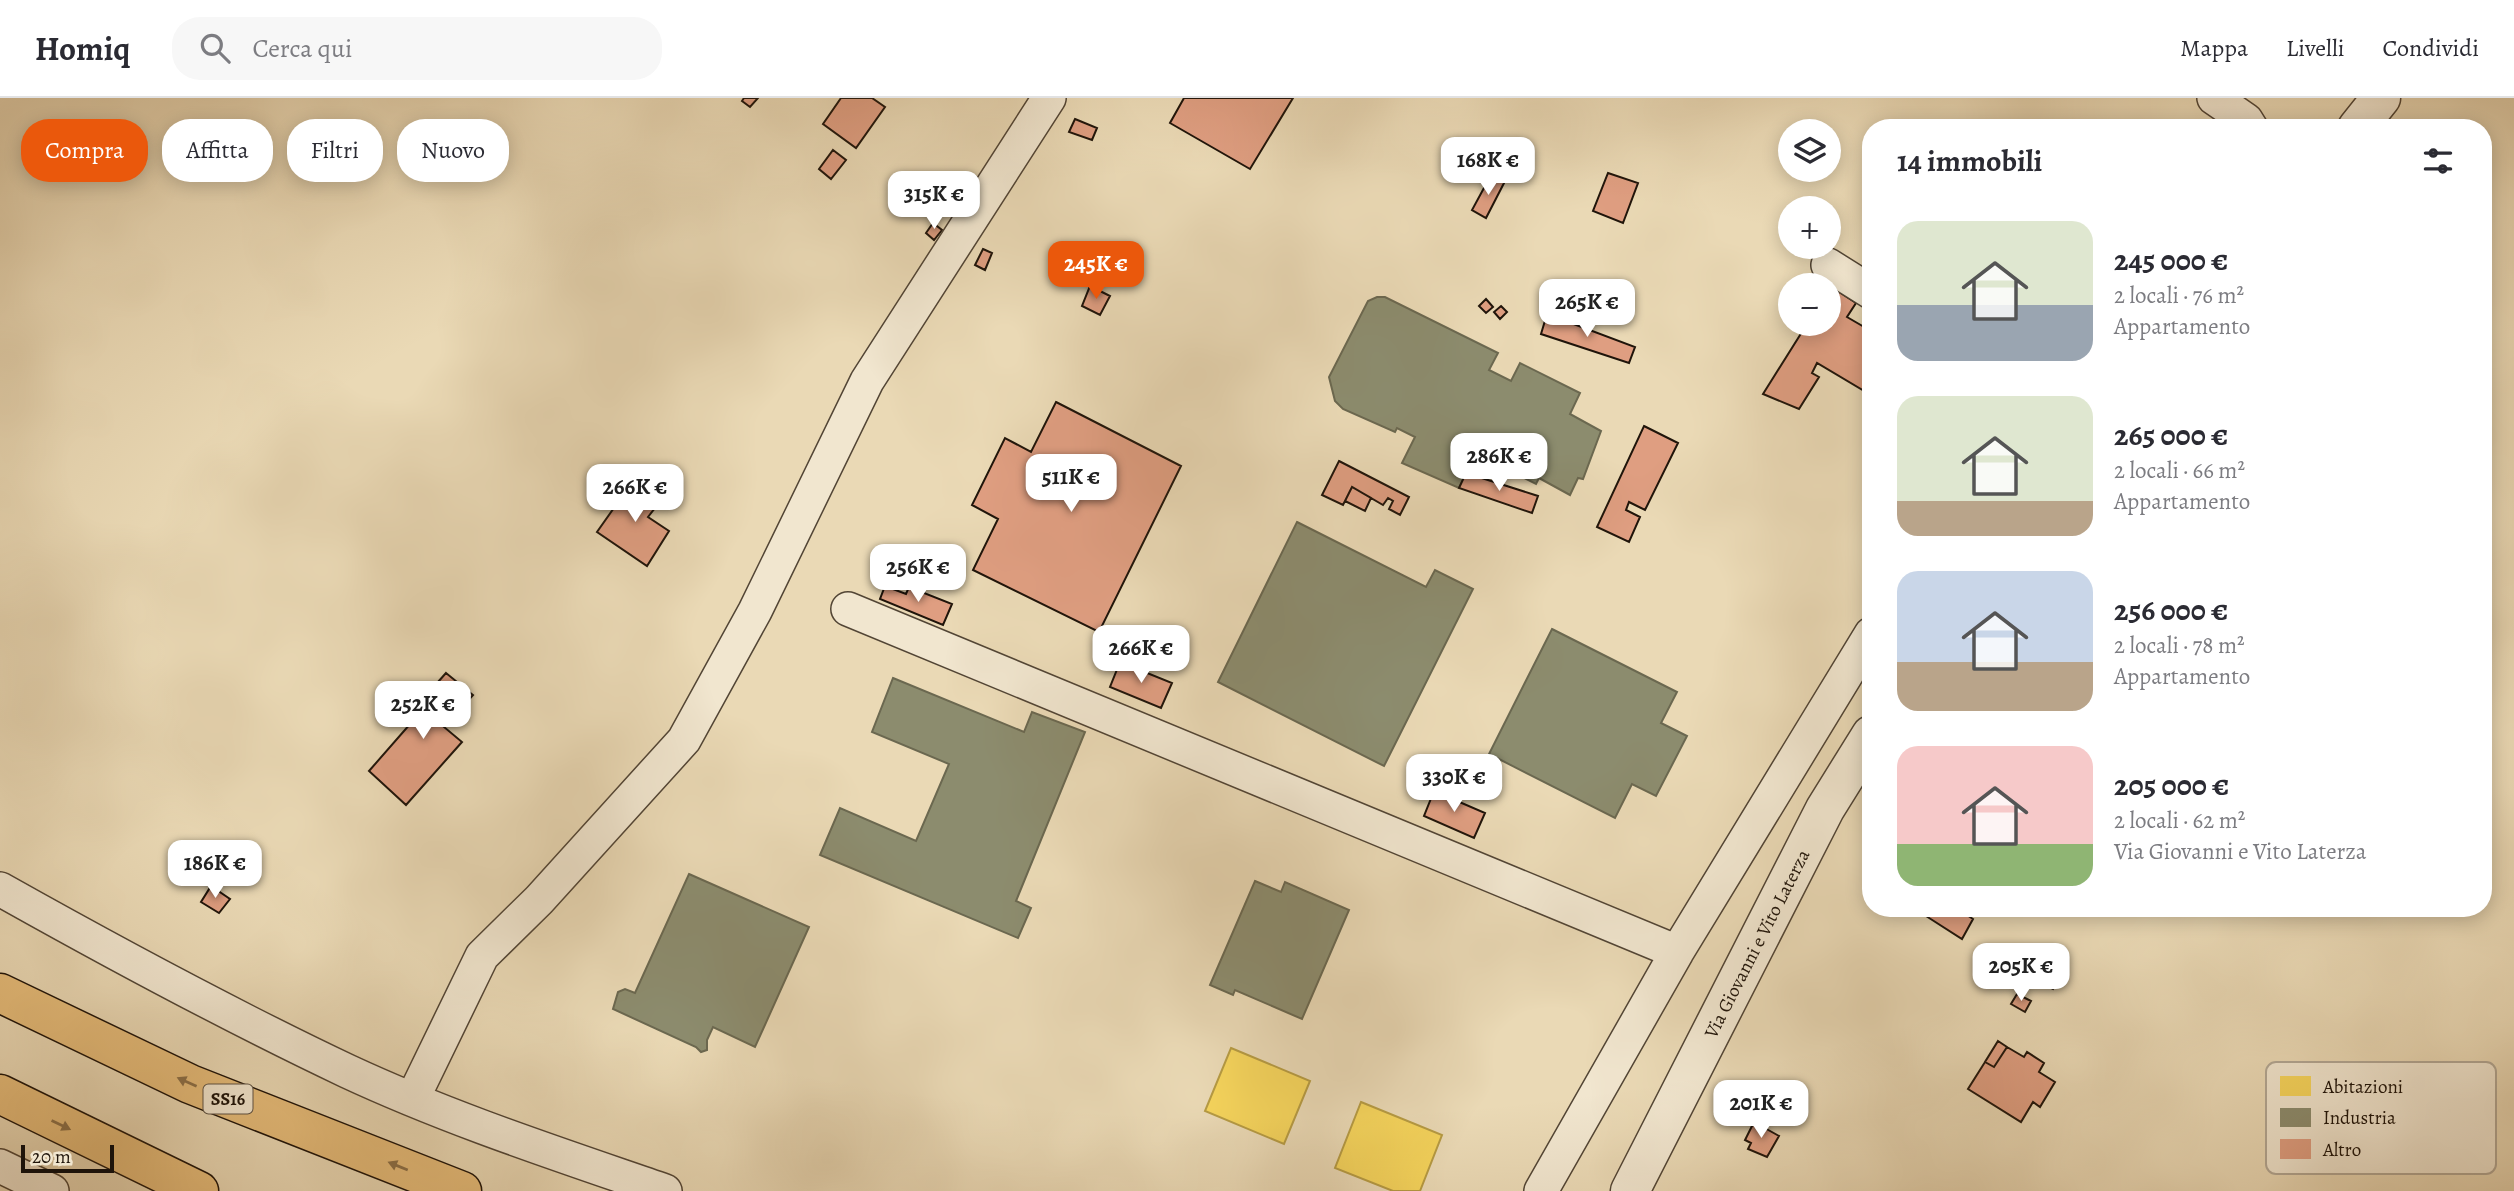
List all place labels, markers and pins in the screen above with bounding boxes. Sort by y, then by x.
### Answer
pin: 168K € [1431,138,1545,197]
pin: 315K € [877,172,991,231]
pin: 245K € [1039,242,1153,301]
pin: 265K € [1530,280,1644,339]
pin: 286K € [1442,434,1556,493]
pin: 511K € [1014,454,1128,514]
pin: 266K € [578,464,692,524]
pin: 256K € [861,545,975,604]
pin: 266K € [1084,626,1198,685]
pin: 252K € [366,682,480,741]
pin: 330K € [1397,754,1511,814]
pin: 186K € [158,840,272,900]
pin: 205K € [1964,944,2078,1003]
pin: 201K € [1704,1080,1818,1140]

